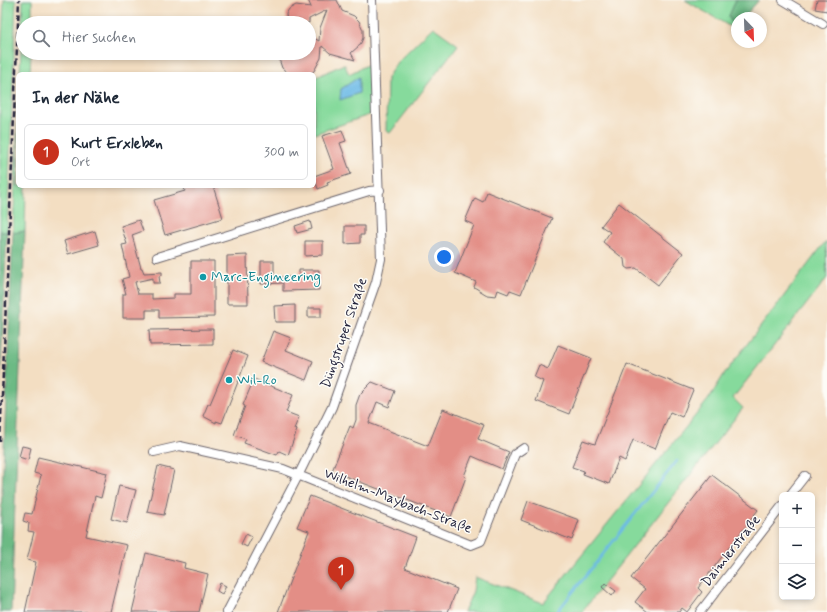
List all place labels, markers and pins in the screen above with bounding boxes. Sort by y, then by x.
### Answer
place label: Marc-Engineering [211,268,321,288]
marker: Marc-Engineering [198,272,208,282]
place label: Wil-Ro [237,371,277,389]
marker: Wil-Ro [224,375,234,385]
pin: 1 [328,557,354,590]

